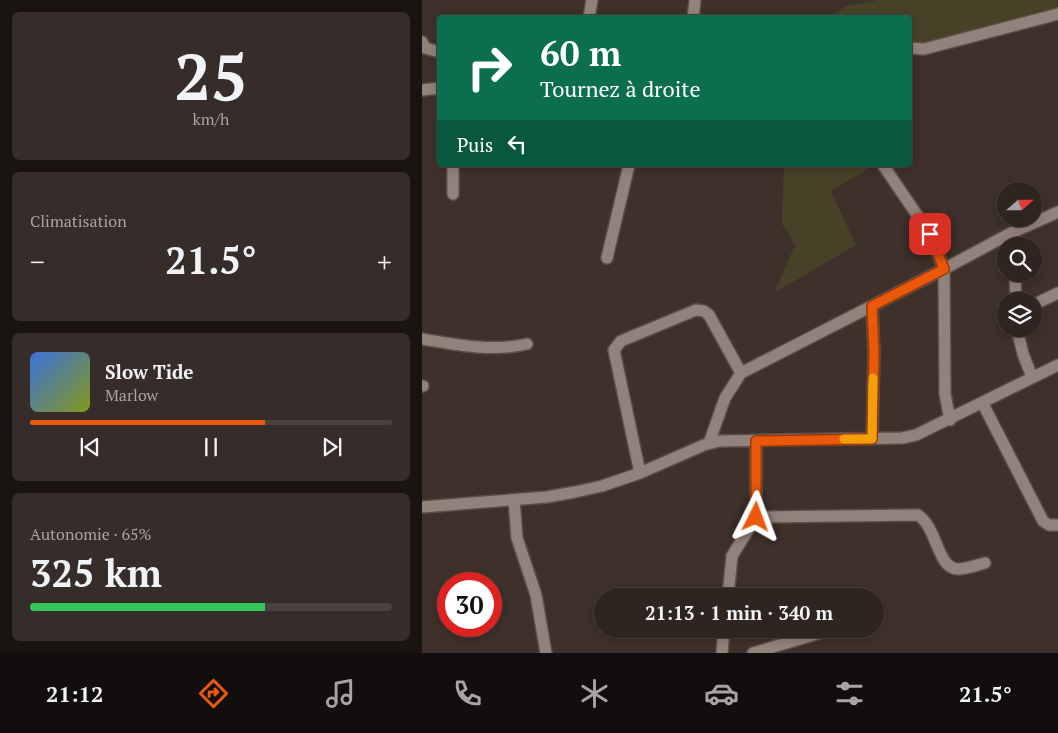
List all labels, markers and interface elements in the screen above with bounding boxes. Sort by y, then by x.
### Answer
text: 60 m [540,30,621,76]
text: 25 [174,32,248,119]
icon: right [457,35,522,100]
text: Tournez à droite [540,74,701,103]
text: km/h [193,108,229,130]
icon: left [503,130,531,158]
text: Puis [457,132,493,157]
north arrow [997,182,1042,228]
map controls [997,182,1042,337]
text: Climatisation [30,210,127,232]
pin [909,213,951,255]
icon: arrive [916,220,944,248]
text: 21.5° [165,235,257,285]
button: search [997,237,1042,282]
text: − [30,243,45,280]
text: + [377,243,392,280]
button: layers [997,292,1042,337]
text: Slow Tide [105,359,194,384]
text: Marlow [105,384,158,406]
icon: previous [76,433,104,461]
icon: pause [197,433,225,461]
icon: next [318,433,346,461]
position arrow [729,490,781,542]
text: Autonomie · 65% [30,523,152,545]
text: 325 km [30,548,162,598]
speed limit sign: 30 [437,572,502,637]
text: 21:13 · 1 min · 340 m [645,600,833,625]
icon: directions [196,676,231,711]
icon: music [323,676,358,711]
icon: phone [450,676,485,711]
icon: climate [577,676,612,711]
icon: car [704,676,739,711]
icon: filters [832,676,867,711]
text: 21:12 [46,679,103,708]
text: 21.5° [959,679,1012,708]

